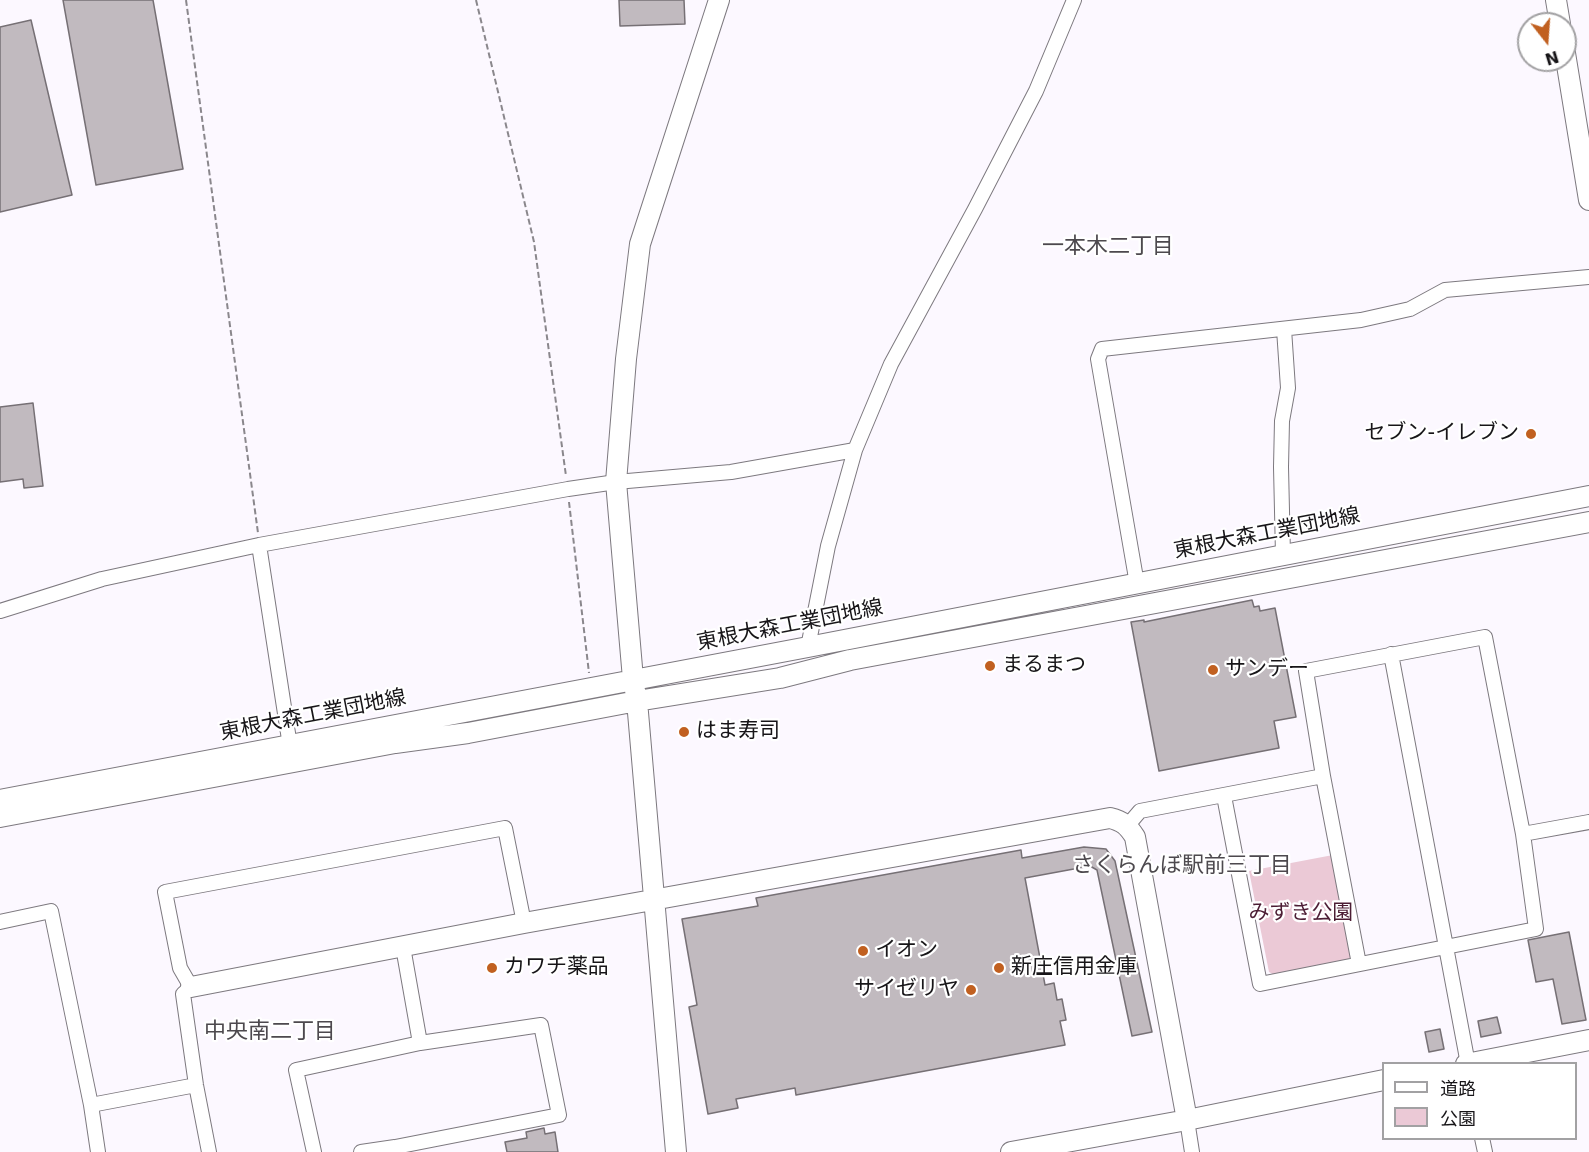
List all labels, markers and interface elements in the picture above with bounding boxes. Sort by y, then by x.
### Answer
north arrow [1517,12,1577,72]
text: N [1543,47,1561,69]
district label: 一本木二丁目 [1042,234,1174,260]
place label: セブン-イレブン [1364,421,1519,447]
marker: セブン-イレブン [1524,427,1538,441]
street label: 東根大森工業団地線 [1172,504,1362,564]
street label: 東根大森工業団地線 [695,596,885,656]
place label: まるまつ [1002,653,1086,679]
place label: サンデー [1225,657,1309,683]
marker: まるまつ [983,659,997,673]
marker: サンデー [1206,663,1220,677]
street label: 東根大森工業団地線 [218,686,408,746]
place label: はま寿司 [696,719,780,745]
marker: はま寿司 [677,725,691,739]
district label: さくらんぼ駅前三丁目 [1072,853,1292,879]
park label: みずき公園 [1249,901,1353,927]
place label: イオン [875,938,938,964]
marker: イオン [856,944,870,958]
place label: カワチ薬品 [504,955,609,981]
place label: 新庄信用金庫 [1011,955,1137,981]
marker: カワチ薬品 [485,961,499,975]
marker: 新庄信用金庫 [992,961,1006,975]
place label: サイゼリヤ [854,977,959,1003]
marker: サイゼリヤ [964,983,978,997]
district label: 中央南二丁目 [204,1019,336,1045]
legend [1382,1062,1577,1140]
text: 道路 [1440,1078,1476,1099]
text: 公園 [1440,1108,1476,1129]

